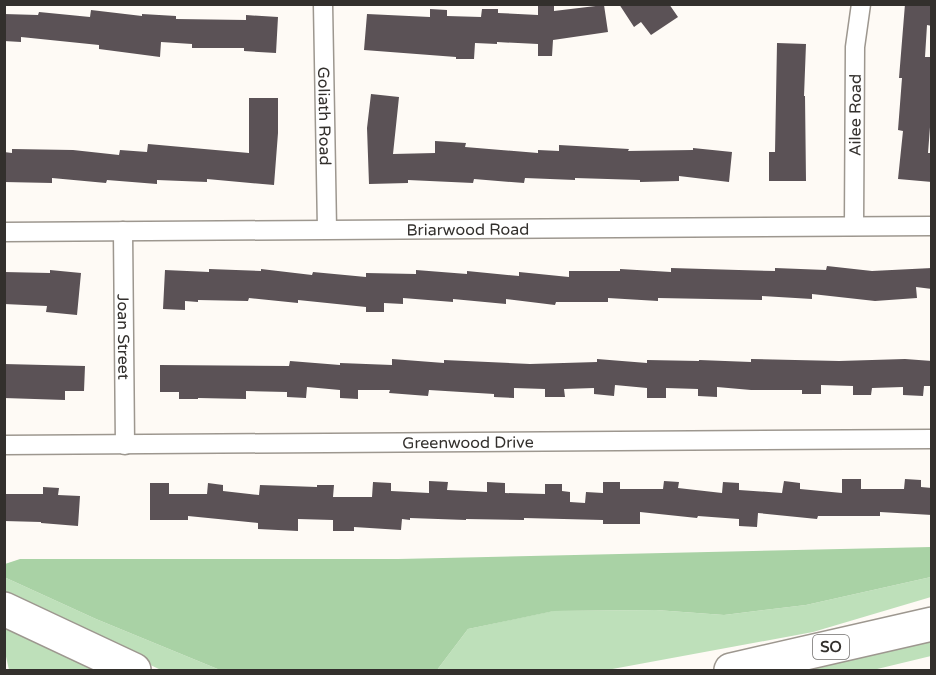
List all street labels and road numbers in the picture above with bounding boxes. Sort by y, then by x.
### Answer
street label: Goliath Road [313,66,335,166]
street label: Ailee Road [845,74,866,156]
street label: Briarwood Road [407,220,529,240]
street label: Joan Street [113,294,133,380]
street label: Greenwood Drive [402,433,534,453]
road number: SO [813,635,849,659]

